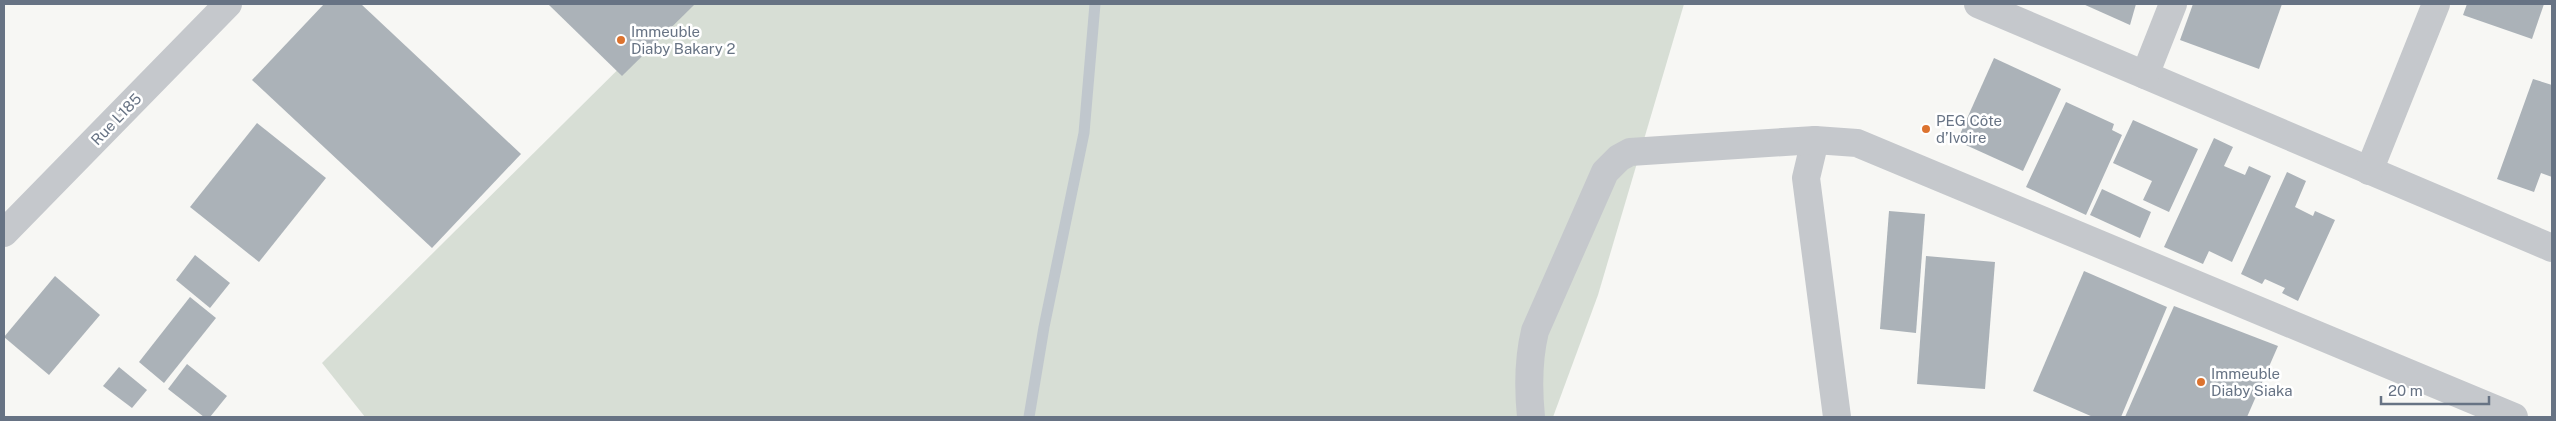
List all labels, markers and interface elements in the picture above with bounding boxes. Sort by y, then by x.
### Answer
place label: Immeuble Diaby Bakary 2 [631,23,735,57]
marker: Immeuble Diaby Bakary 2 [615,34,627,46]
street label: Rue L185 [87,90,145,148]
place label: PEG Côte d’Ivoire [1936,112,2002,146]
marker: PEG Côte d’Ivoire [1920,123,1932,135]
place label: Immeuble Diaby Siaka [2211,365,2292,399]
scale bar [2381,374,2488,406]
marker: Immeuble Diaby Siaka [2195,376,2207,388]
text: 20 m [2388,382,2423,399]

